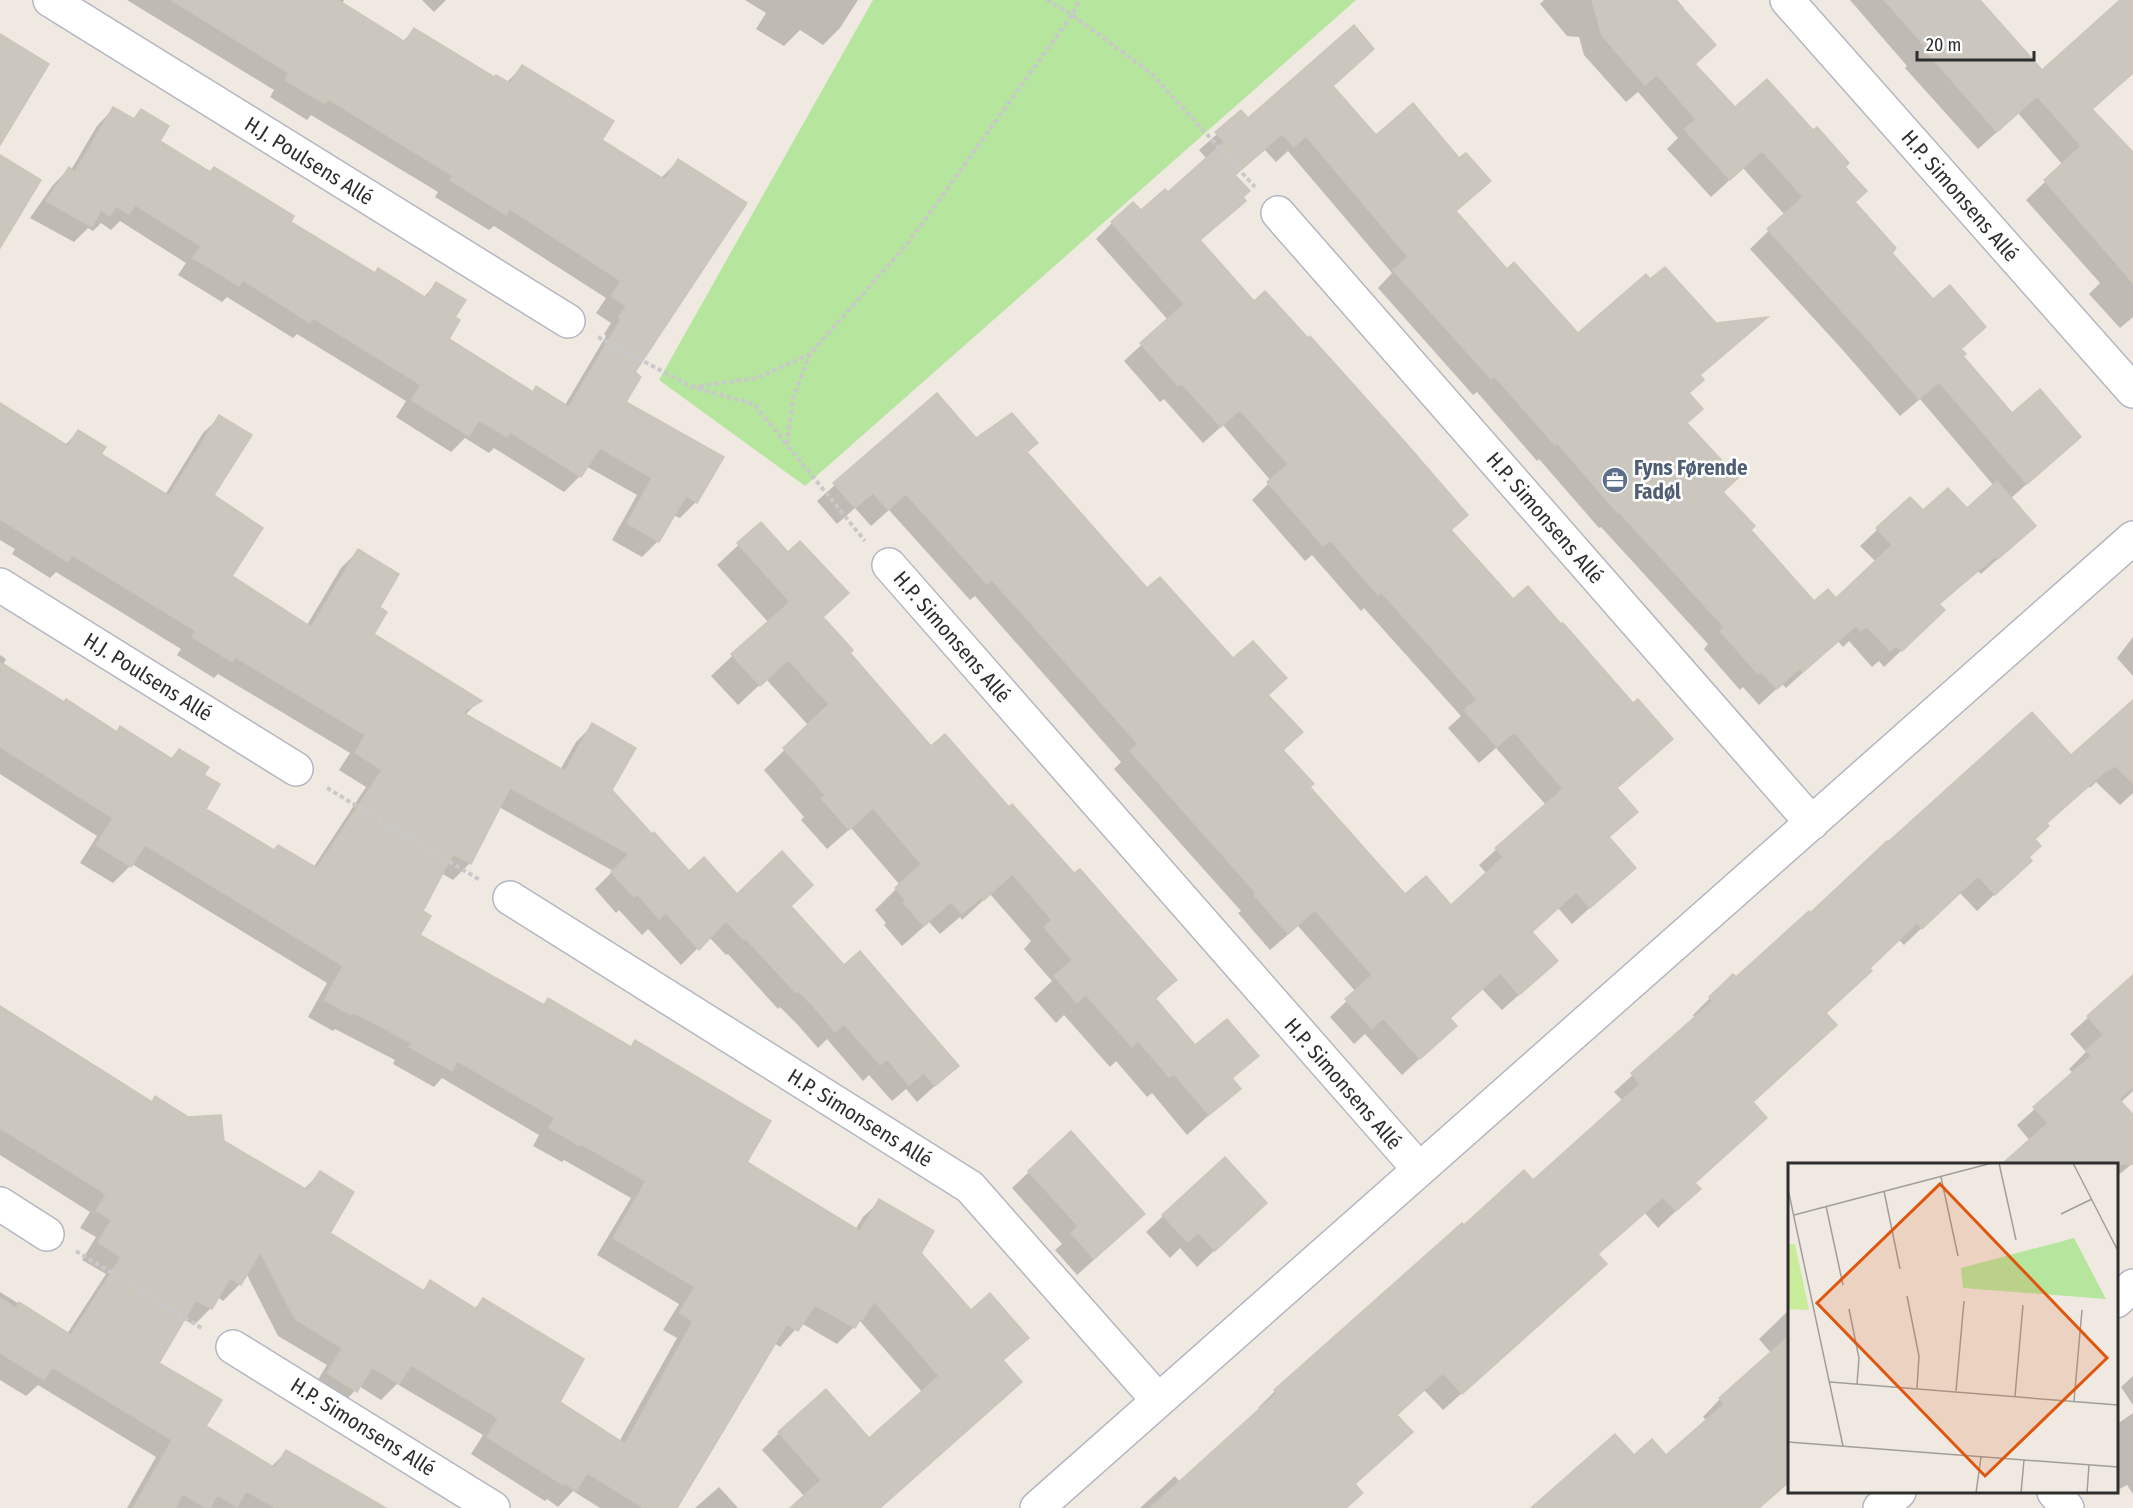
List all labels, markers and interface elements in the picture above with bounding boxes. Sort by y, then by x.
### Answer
scale bar [1917,24,2034,62]
text: 20 m [1926,34,1961,56]
street label: H.J. Poulsens Allé [240,111,378,211]
street label: H.P. Simonsens Allé [1896,125,2024,267]
street label: H.P. Simonsens Allé [1481,447,1609,589]
place label: Fyns Førende Fadøl [1634,455,1748,505]
office icon: Fyns Førende Fadøl [1600,465,1630,495]
street label: H.P. Simonsens Allé [888,566,1016,708]
street label: H.J. Poulsens Allé [79,627,217,727]
street label: H.P. Simonsens Allé [1279,1013,1407,1155]
street label: H.P. Simonsens Allé [783,1063,937,1173]
inset map [1788,1163,2118,1493]
street label: H.P. Simonsens Allé [286,1372,440,1482]

